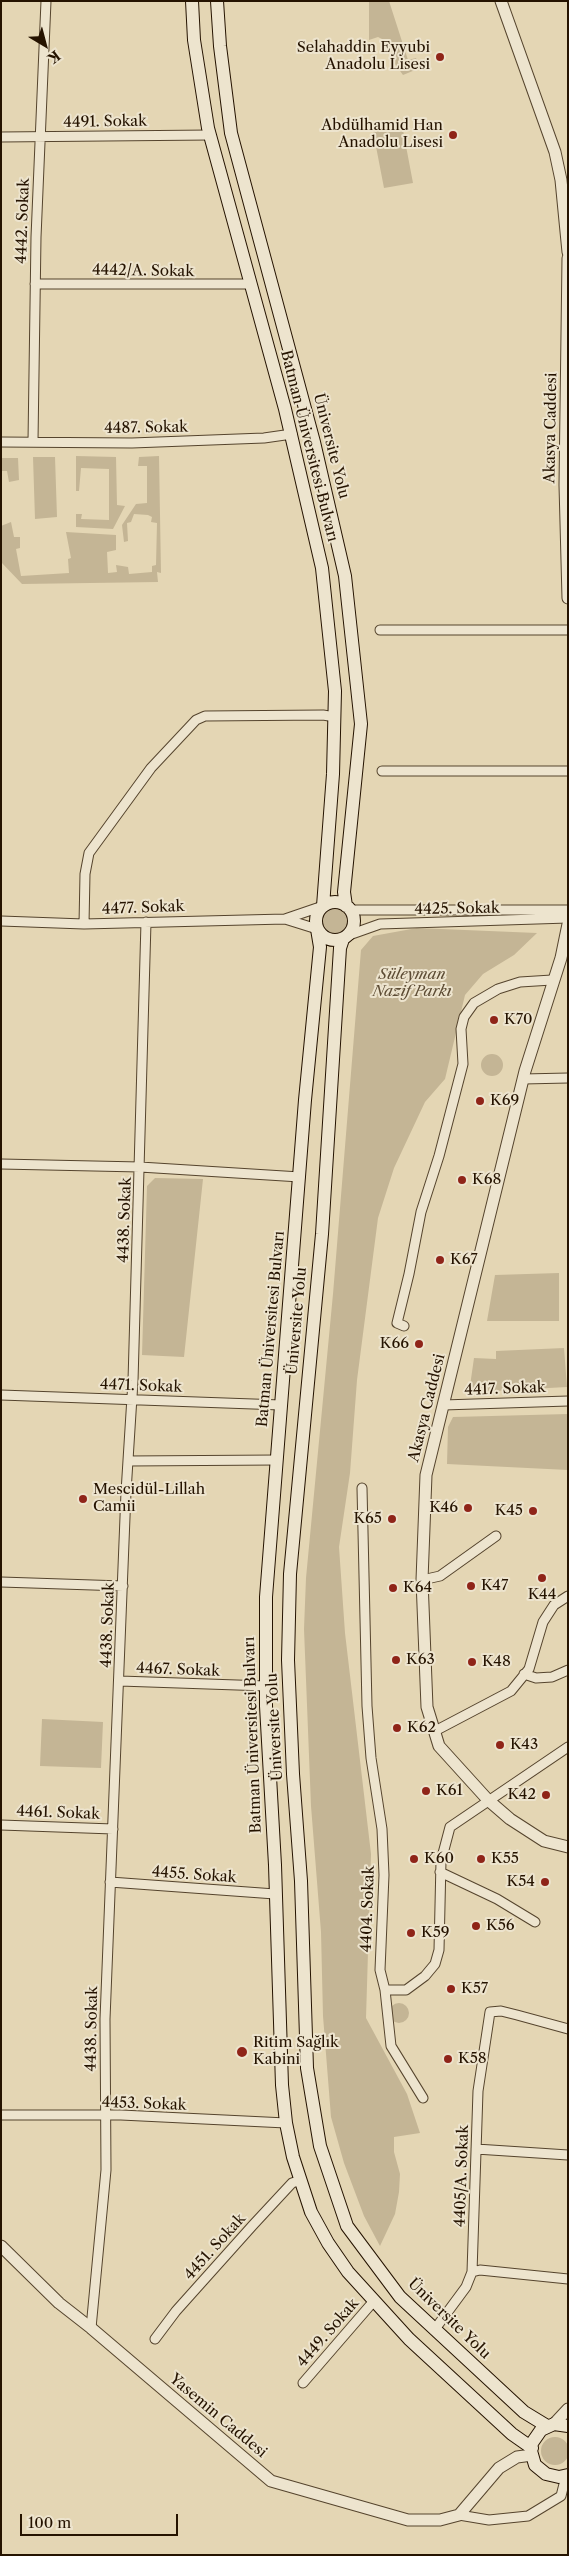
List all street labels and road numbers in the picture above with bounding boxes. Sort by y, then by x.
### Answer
street label: 4491. Sokak [63,112,147,132]
street label: 4442. Sokak [13,178,33,264]
street label: 4442/A. Sokak [92,261,194,281]
street label: Batman Üniversitesi Bulvarı [276,348,342,544]
street label: Akasya Caddesi [541,372,561,484]
street label: Üniversite Yolu [309,391,353,501]
street label: 4487. Sokak [104,418,188,438]
street label: 4477. Sokak [102,898,184,918]
street label: 4425. Sokak [414,899,500,919]
street label: 4438. Sokak [115,1177,135,1263]
street label: Batman Üniversitesi Bulvarı [253,1230,289,1428]
street label: Üniversite Yolu [283,1266,311,1376]
street label: Akasya Caddesi [405,1352,449,1464]
street label: 4471. Sokak [100,1376,182,1396]
street label: 4417. Sokak [464,1379,546,1399]
street label: 4438. Sokak [98,1582,118,1668]
street label: Batman Üniversitesi Bulvarı [241,1636,265,1834]
street label: 4467. Sokak [136,1660,220,1680]
street label: Üniversite Yolu [263,1673,287,1781]
street label: 4461. Sokak [16,1803,100,1823]
street label: 4455. Sokak [151,1863,237,1887]
street label: 4404. Sokak [357,1865,379,1953]
street label: 4438. Sokak [82,1986,102,2072]
street label: 4453. Sokak [101,2094,187,2114]
street label: 4405/A. Sokak [451,2125,473,2227]
street label: 4451. Sokak [181,2210,249,2284]
street label: Üniversite Yolu [404,2275,494,2363]
street label: 4449. Sokak [293,2295,363,2371]
street label: Yasemin Caddesi [166,2370,270,2462]

